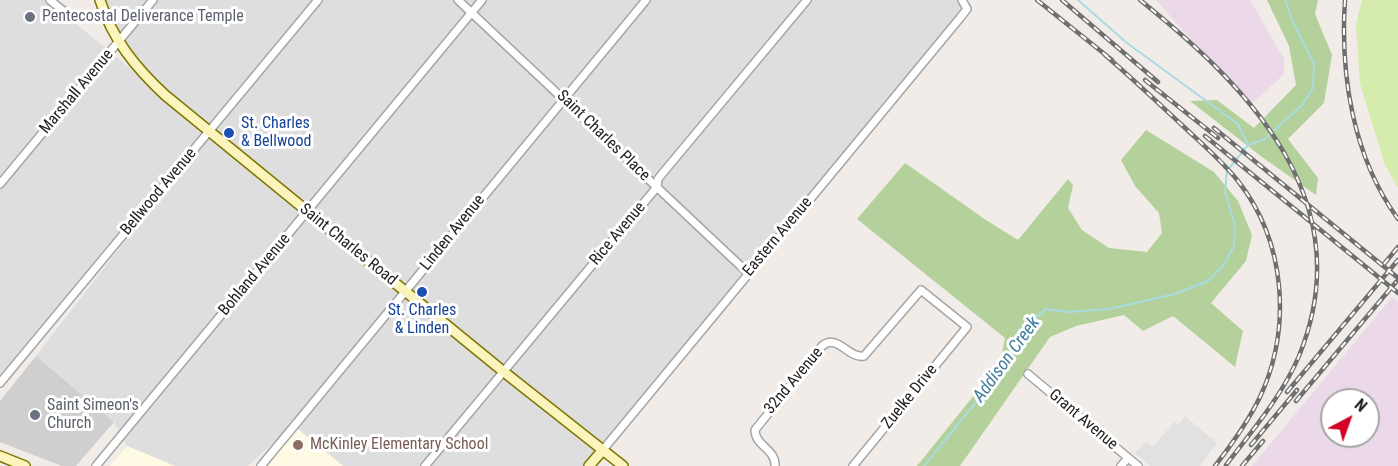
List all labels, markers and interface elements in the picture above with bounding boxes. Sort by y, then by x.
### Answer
place label: Pentecostal Deliverance Temple [42,7,244,27]
marker: Pentecostal Deliverance Temple [23,10,37,24]
street label: Marshall Avenue [36,46,118,138]
street label: Saint Charles Place [552,87,654,185]
place label: St. Charles & Bellwood [241,114,311,152]
marker: St. Charles & Bellwood [222,126,236,140]
street label: Bellwood Avenue [117,145,201,239]
street label: Linden Avenue [417,191,489,275]
street label: Eastern Avenue [739,193,817,281]
street label: Rice Avenue [586,198,650,270]
street label: Saint Charles Road [296,200,400,290]
street label: Bohland Avenue [215,230,295,320]
marker: St. Charles & Linden [415,285,429,299]
place label: St. Charles & Linden [388,301,456,339]
water label: Addison Creek [969,313,1045,407]
street label: 32nd Avenue [761,344,827,418]
street label: Zuelke Drive [878,361,942,433]
street label: Grant Avenue [1045,386,1121,454]
north arrow [1320,388,1380,448]
text: N [1351,395,1371,416]
place label: Saint Simeon's Church [47,396,139,434]
marker: Saint Simeon's Church [28,408,42,422]
place label: McKinley Elementary School [310,435,488,455]
marker: McKinley Elementary School [291,438,305,452]

